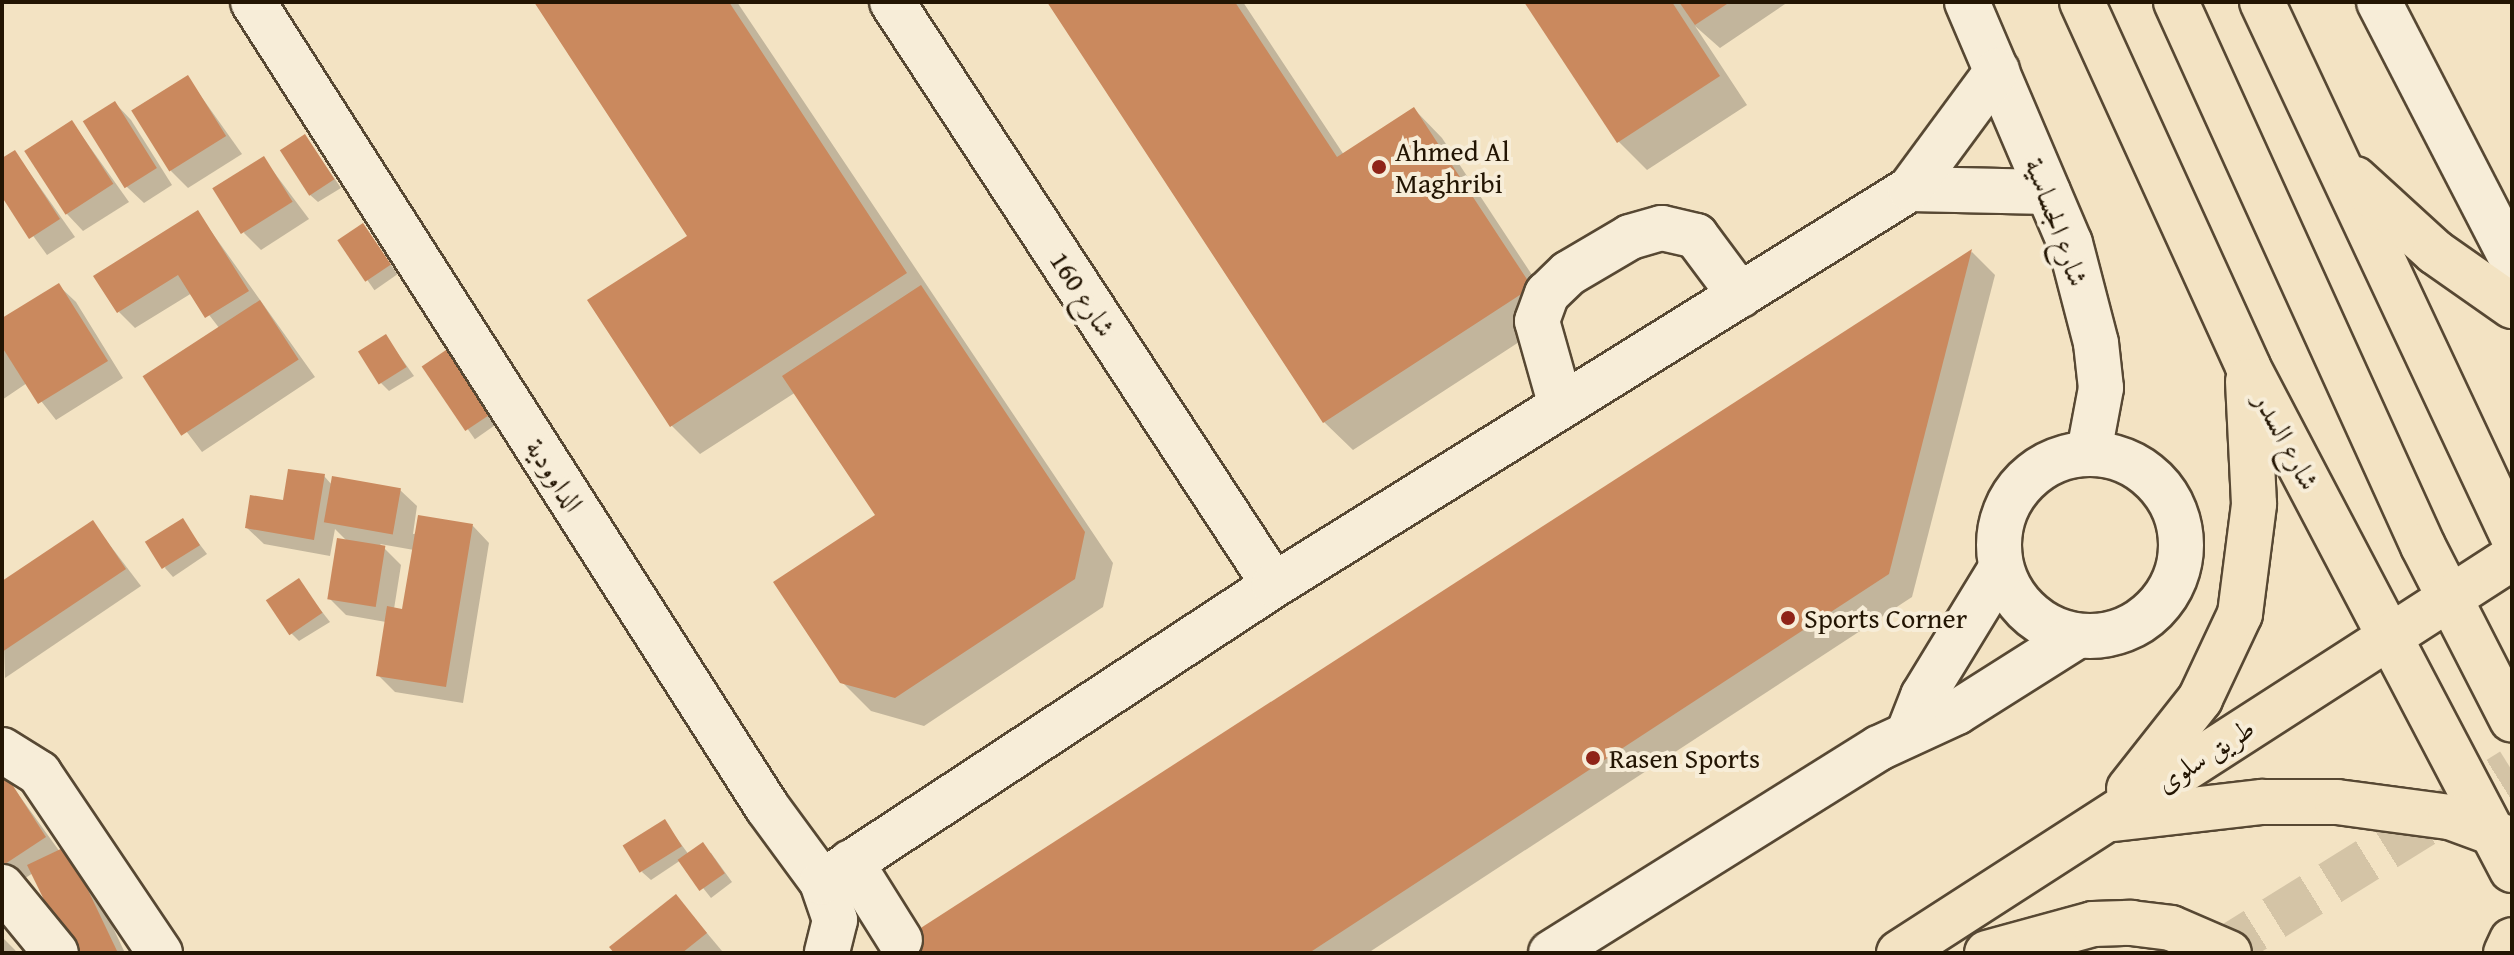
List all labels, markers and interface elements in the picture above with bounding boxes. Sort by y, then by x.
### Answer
place label: Ahmed Al Maghribi [1395,134,1510,200]
street label: شارع الجساسية [2018,153,2096,291]
marker: Ahmed Al Maghribi [1370,158,1388,176]
street label: شارع 160 [1043,245,1123,343]
street label: شارع السدر [2247,386,2327,496]
street label: الداوودية [519,432,591,518]
place label: Sports Corner [1804,601,1967,635]
marker: Sports Corner [1779,609,1797,627]
street label: طريق سلوى [2149,711,2261,799]
place label: Rasen Sports [1609,741,1760,775]
marker: Rasen Sports [1584,749,1602,767]

